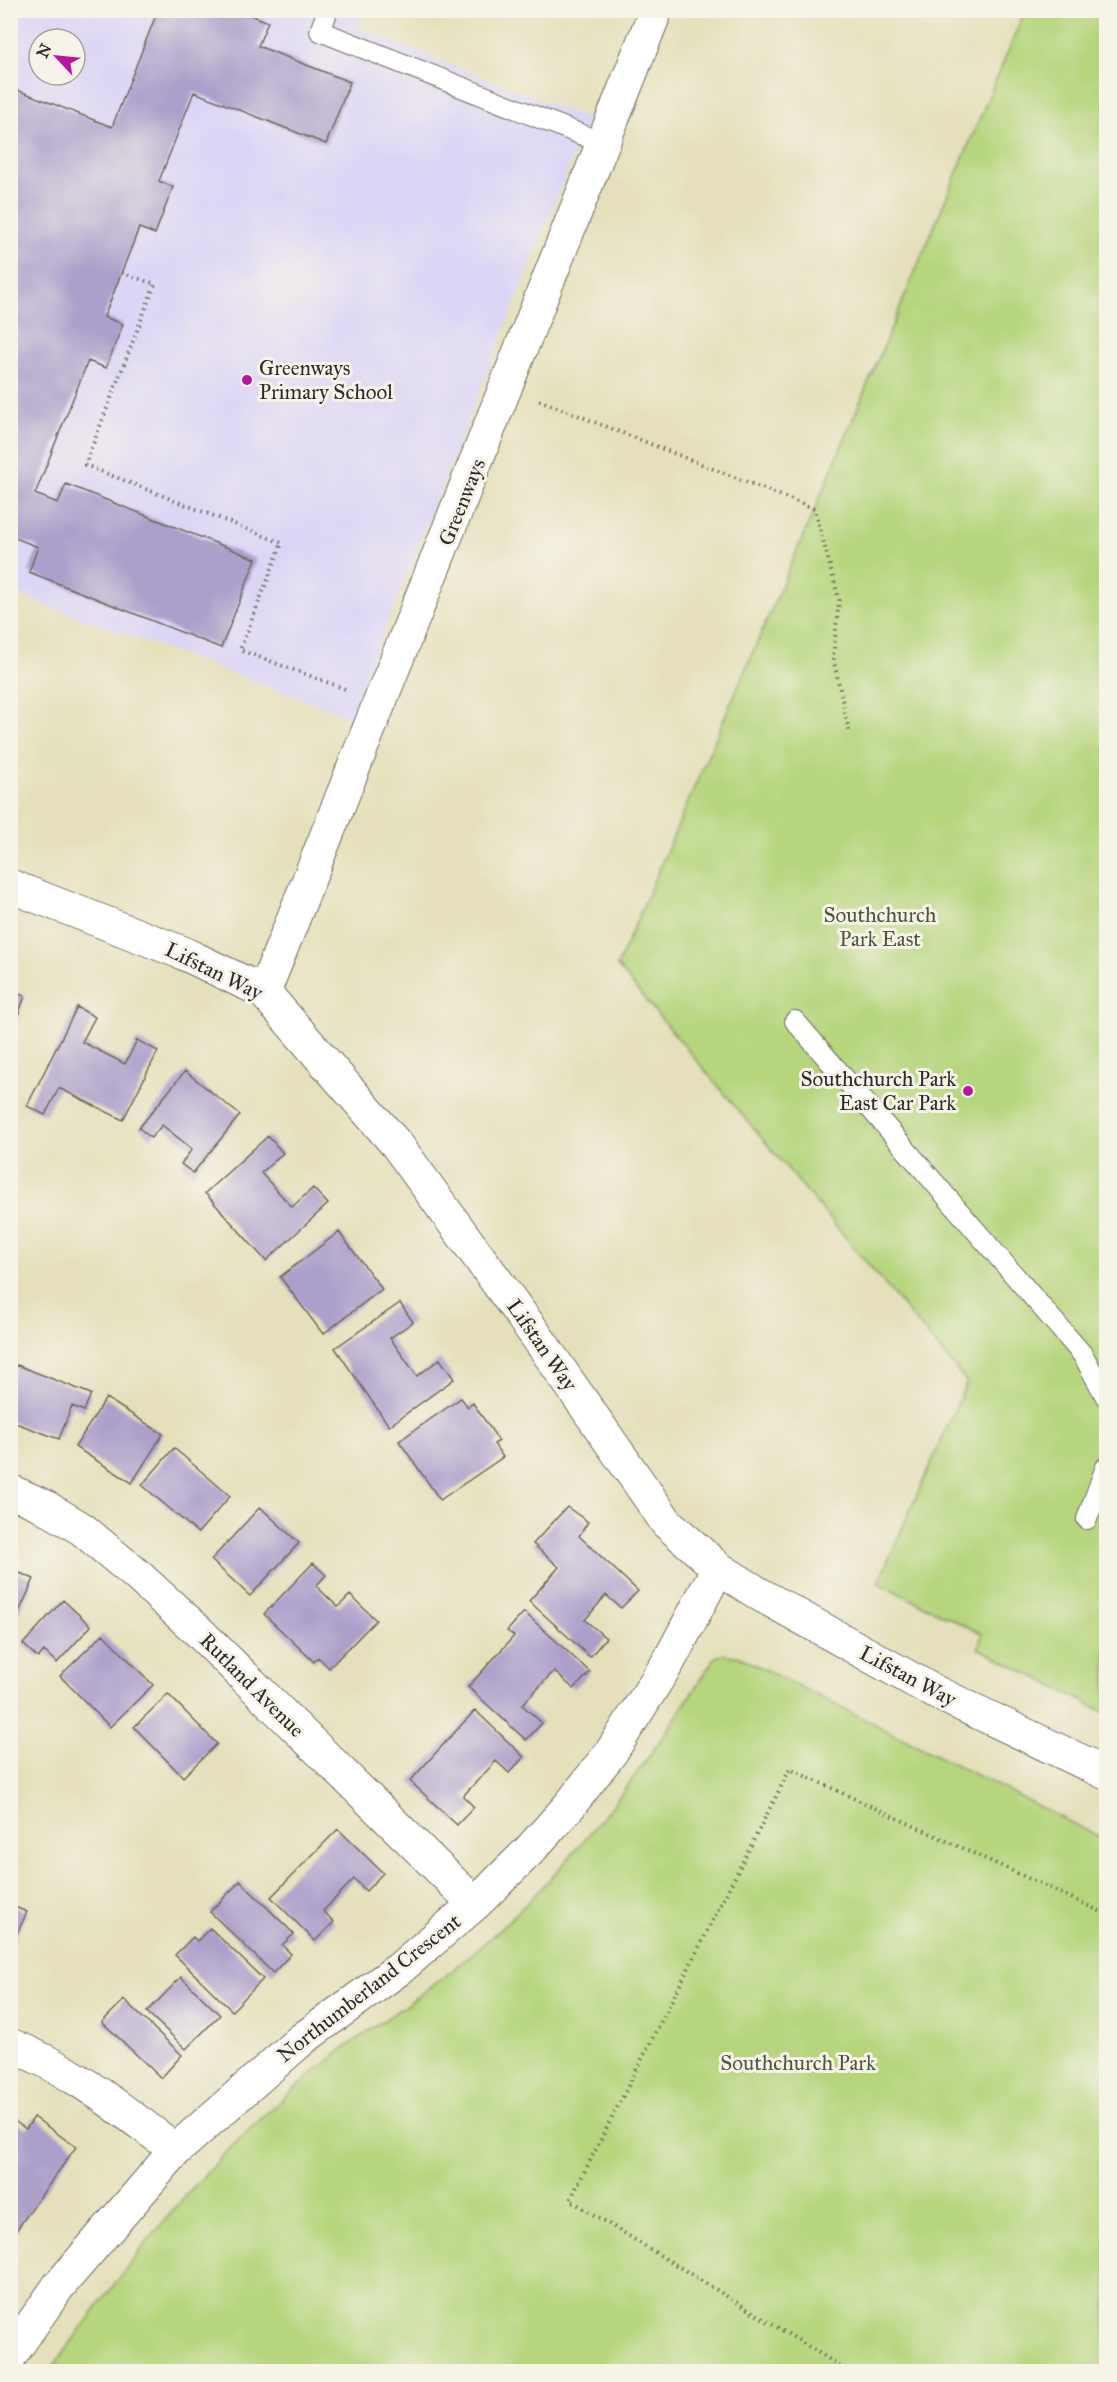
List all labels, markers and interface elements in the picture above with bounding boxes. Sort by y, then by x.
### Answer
north arrow [27,27,87,87]
text: N [32,40,56,61]
place label: Greenways Primary School [259,355,393,405]
marker: Greenways Primary School [240,373,254,387]
street label: Greenways [433,455,491,549]
park label: Southchurch Park East [823,902,937,952]
street label: Lifstan Way [161,936,268,1006]
place label: Southchurch Park East Car Park [800,1066,956,1116]
marker: Southchurch Park East Car Park [961,1084,975,1098]
street label: Lifstan Way [501,1294,584,1397]
street label: Rutland Avenue [194,1627,310,1743]
street label: Lifstan Way [855,1640,962,1713]
street label: Northumberland Crescent [272,1908,467,2068]
park label: Southchurch Park [720,2050,876,2076]

